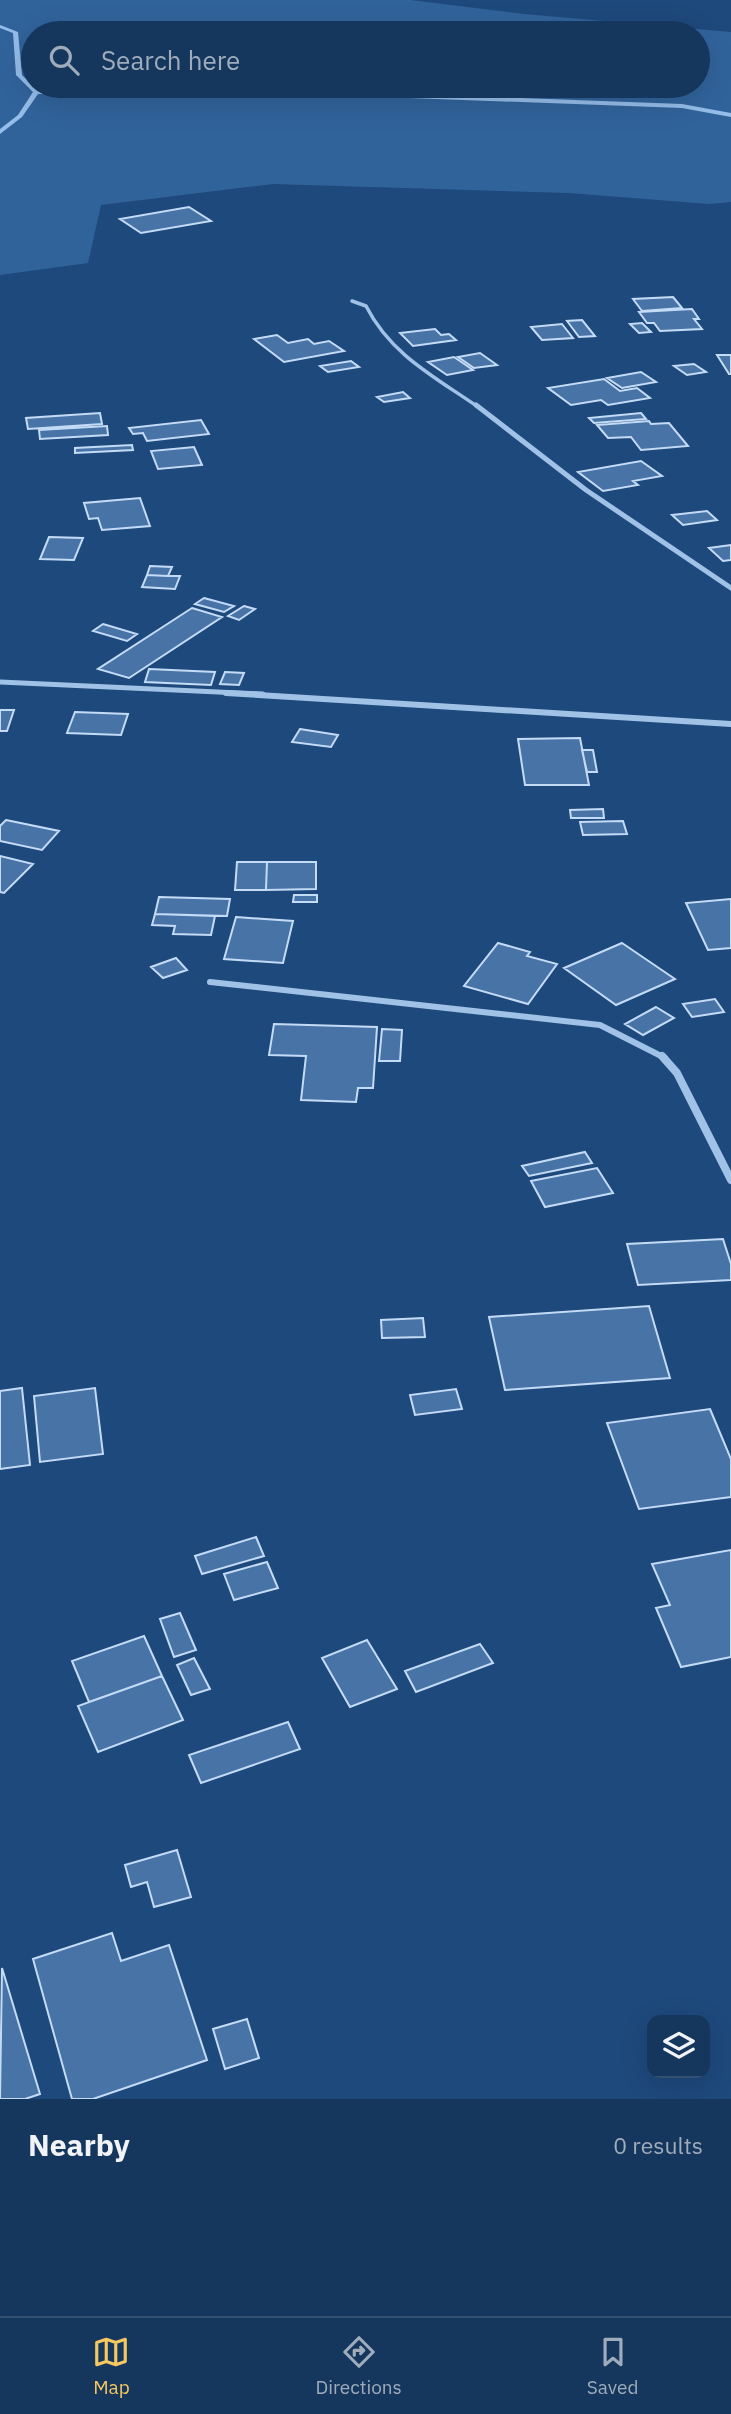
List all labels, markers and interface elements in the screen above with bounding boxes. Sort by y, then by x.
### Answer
search box [21,21,710,98]
icon: search [45,41,83,79]
text: Search here [101,43,240,77]
map controls [647,2015,710,2078]
button: layers [647,2015,710,2078]
text: Nearby [28,2125,130,2164]
text: 0 results [613,2130,703,2160]
tab: Map [92,2333,130,2399]
tab: Directions [315,2333,402,2399]
tab: Saved [587,2333,639,2399]

